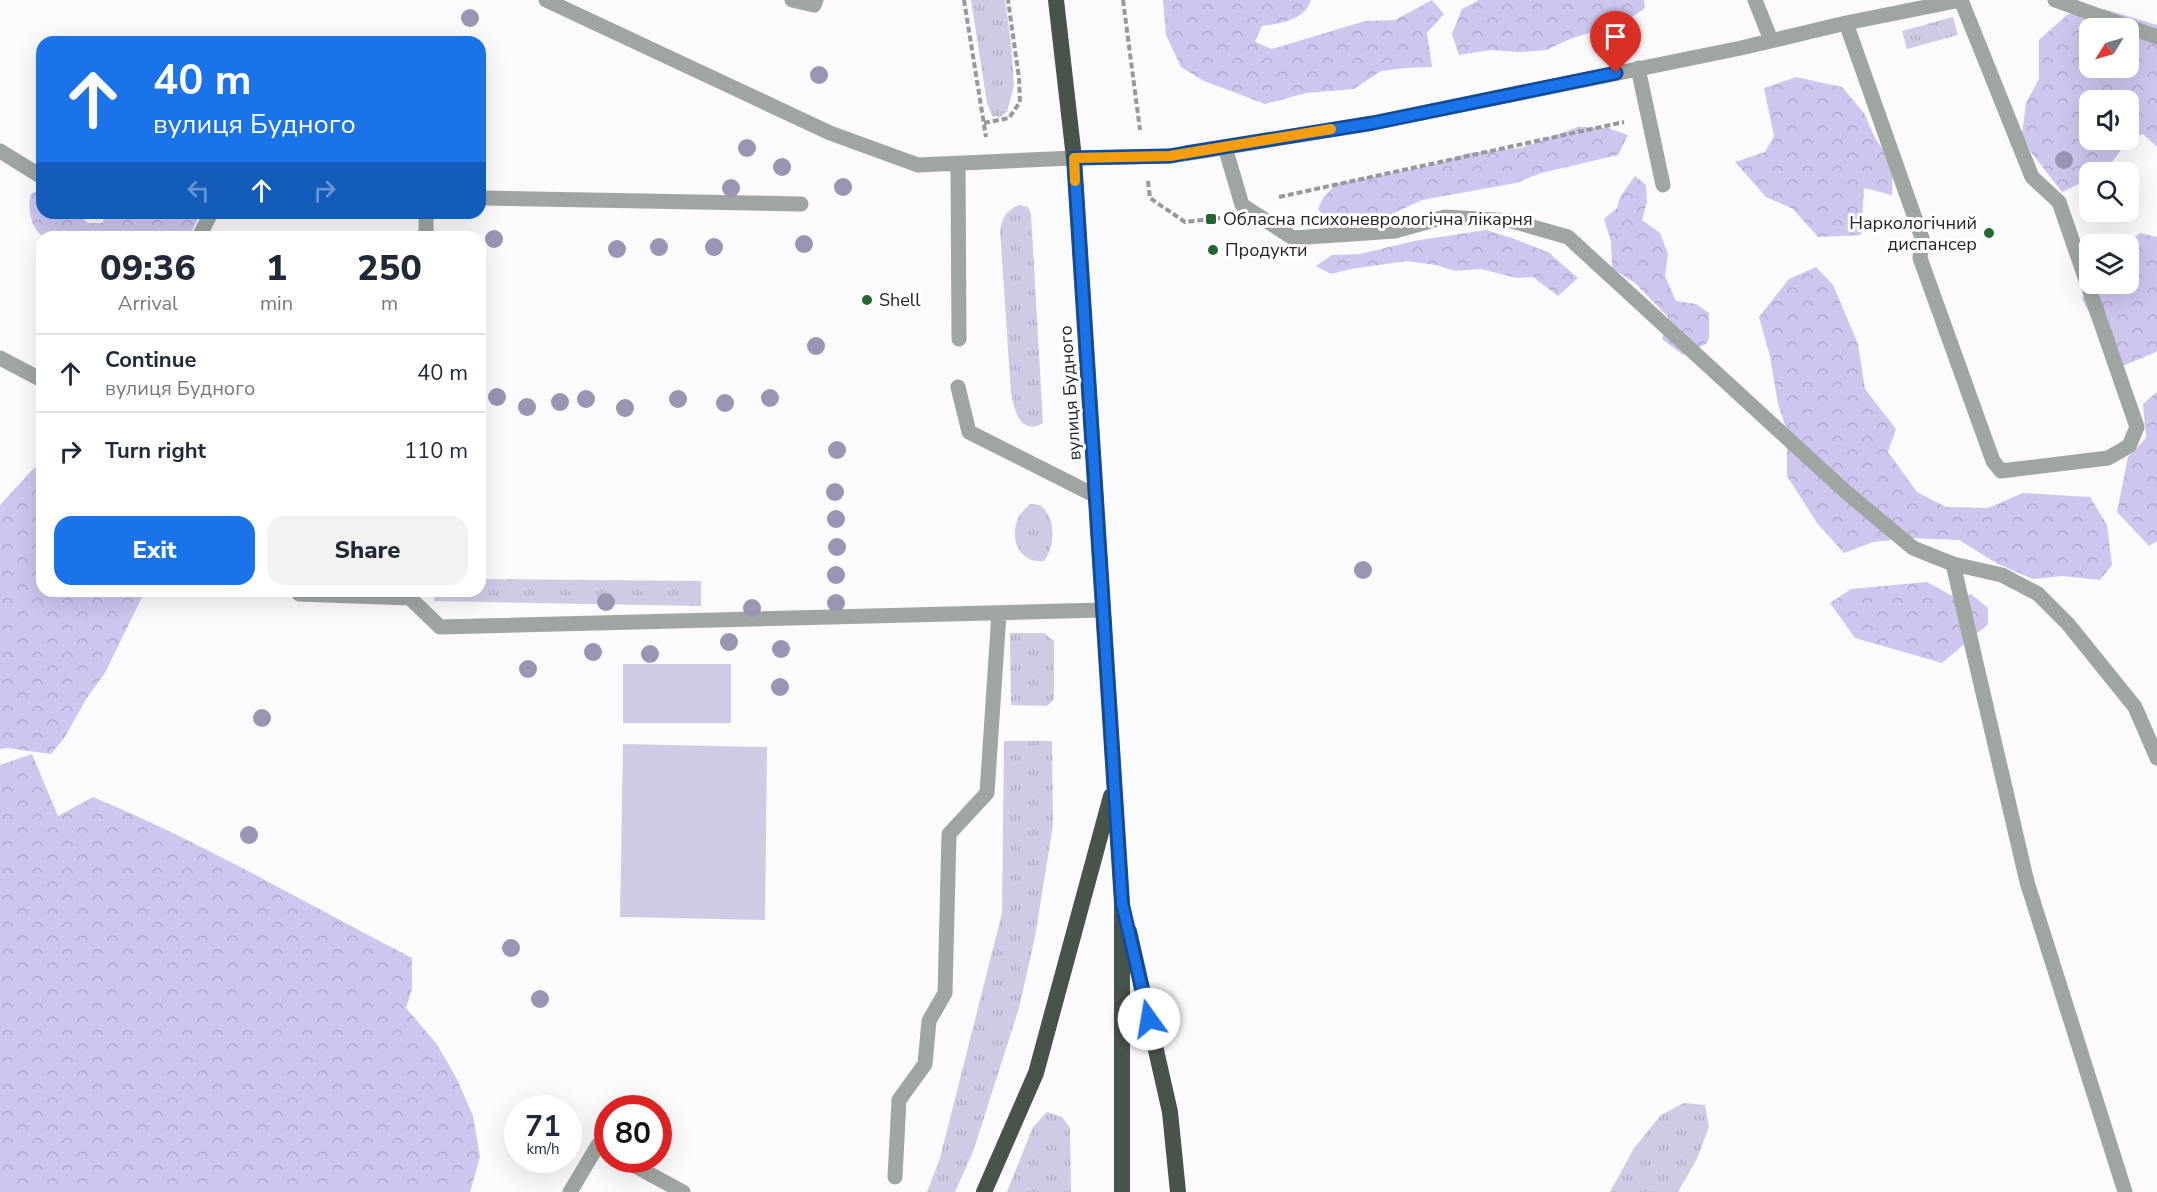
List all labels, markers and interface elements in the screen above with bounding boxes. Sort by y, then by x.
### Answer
pin [1590,11,1641,73]
north arrow [2079,18,2139,78]
map controls [2079,18,2139,294]
icon: arrive [1599,20,1632,53]
text: 40 m [153,52,252,109]
icon: ahead [54,60,132,138]
button: sound [2079,90,2139,150]
text: вулиця Будного [153,106,356,143]
button: search [2079,162,2139,222]
icon: left [182,174,215,207]
icon: ahead [245,174,278,207]
icon: right [308,174,341,207]
place label: Обласна психоневрологічна лікарня [1223,207,1533,231]
place label: Наркологічний диспансер [1849,211,1977,256]
marker: Обласна психоневрологічна лікарня [1204,212,1218,226]
marker: Наркологічний диспансер [1982,226,1996,240]
button: layers [2079,234,2139,294]
place label: Продукти [1225,238,1308,262]
marker: Продукти [1206,243,1220,257]
text: 09:36 [100,244,196,293]
text: 1 [266,244,287,293]
text: 250 [357,244,422,293]
place label: Shell [879,288,921,312]
text: Arrival [118,290,178,317]
text: min [260,290,293,317]
text: m [381,290,398,317]
marker: Shell [860,293,874,307]
street label: вулиця Будного [1053,325,1087,461]
text: Continue [105,345,196,375]
icon: ahead [54,357,87,390]
text: 40 m [417,358,468,388]
text: вулиця Будного [105,375,255,402]
icon: right [54,435,87,468]
text: Turn right [105,436,206,466]
text: 110 m [404,436,468,466]
button: Exit [54,516,255,585]
button: Share [267,516,468,585]
position arrow [1117,987,1181,1051]
speed limit sign: 80 [594,1095,672,1173]
text: 71 [525,1106,561,1147]
text: km/h [526,1139,560,1159]

